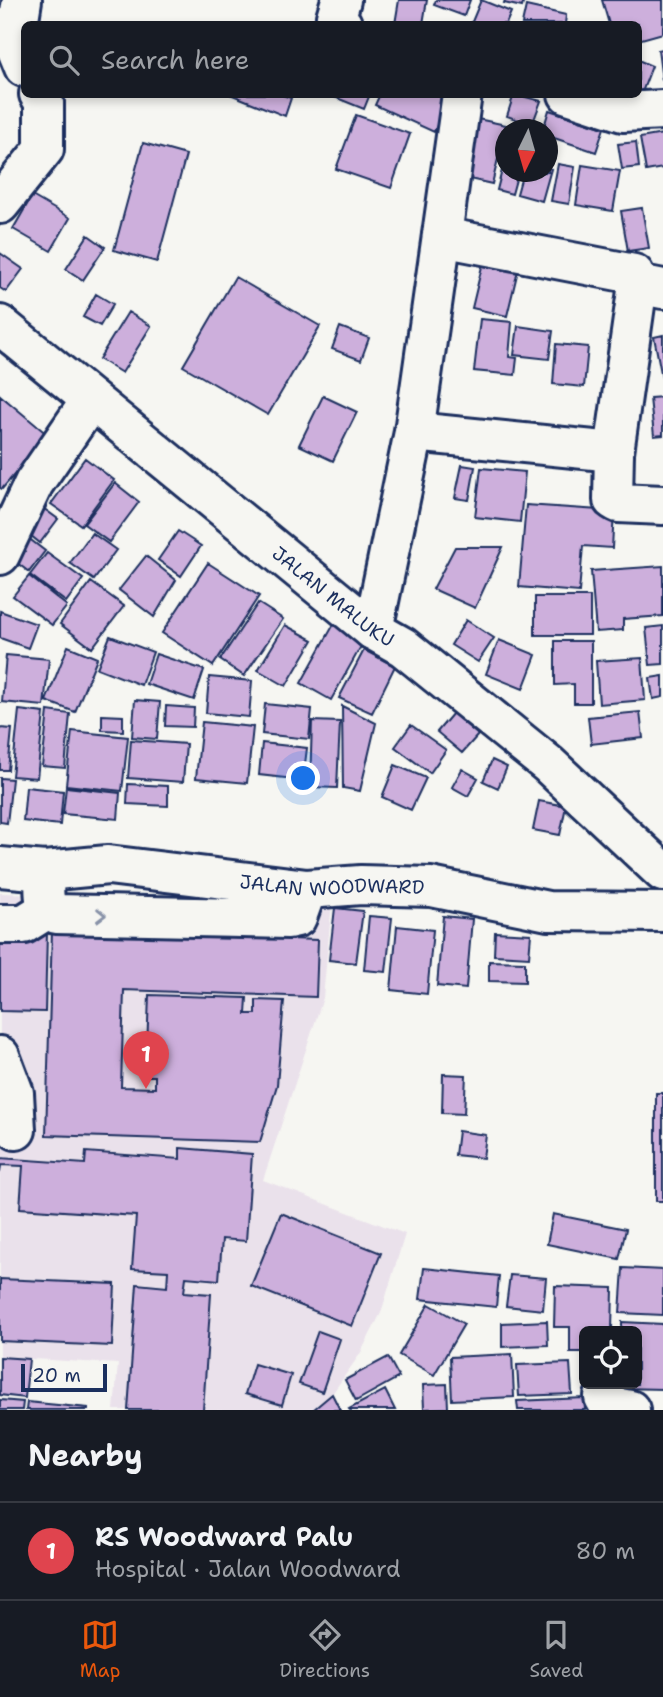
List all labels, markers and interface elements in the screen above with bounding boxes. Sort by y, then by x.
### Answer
search box [21,21,642,98]
icon: search [45,41,83,79]
text: Search here [101,42,250,77]
north arrow [495,119,558,182]
street label: JALAN MALUKU [267,541,399,652]
your location [286,761,320,795]
street label: JALAN WOODWARD [238,869,425,902]
one-way arrow [96,907,106,923]
pin: 1 [123,1031,169,1089]
map controls [579,1326,642,1389]
button: locate [579,1326,642,1389]
scale bar [21,1361,107,1393]
text: 20 m [32,1363,81,1388]
text: Nearby [28,1435,143,1476]
text: RS Woodward Palu [95,1519,353,1554]
text: 1 [46,1536,56,1566]
text: 80 m [576,1536,635,1566]
text: Hospital · Jalan Woodward [95,1554,401,1584]
tab: Map [80,1616,120,1683]
tab: Directions [280,1616,370,1683]
tab: Saved [529,1616,583,1683]

